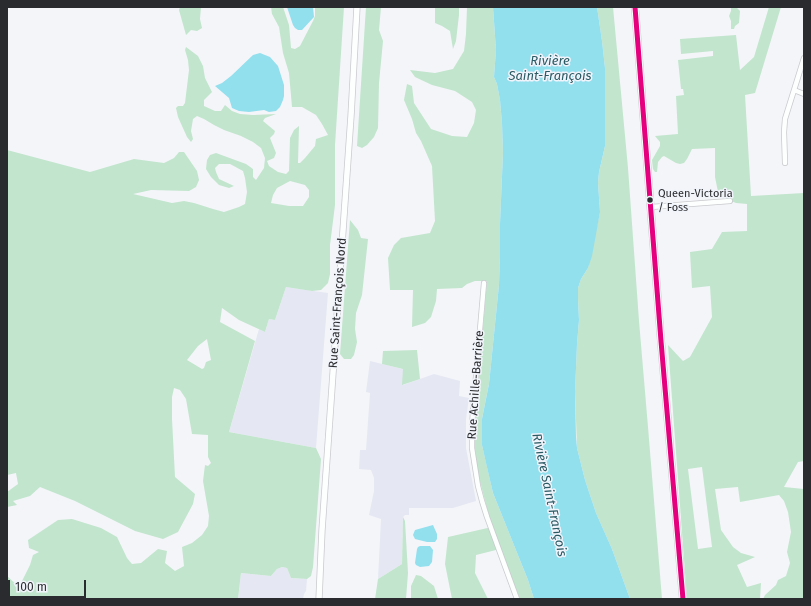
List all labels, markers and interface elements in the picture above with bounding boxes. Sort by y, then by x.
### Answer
water label: Rivière Saint-François [508,53,592,84]
place label: Queen-Victoria / Foss [658,187,733,213]
marker: Queen-Victoria / Foss [645,195,655,205]
street label: Rue Saint-François Nord [326,237,350,369]
street label: Rue Achille-Barrière [465,330,487,440]
water label: Rivière Saint-François [528,432,570,558]
scale bar [10,572,88,598]
text: 100 m [15,580,47,594]

